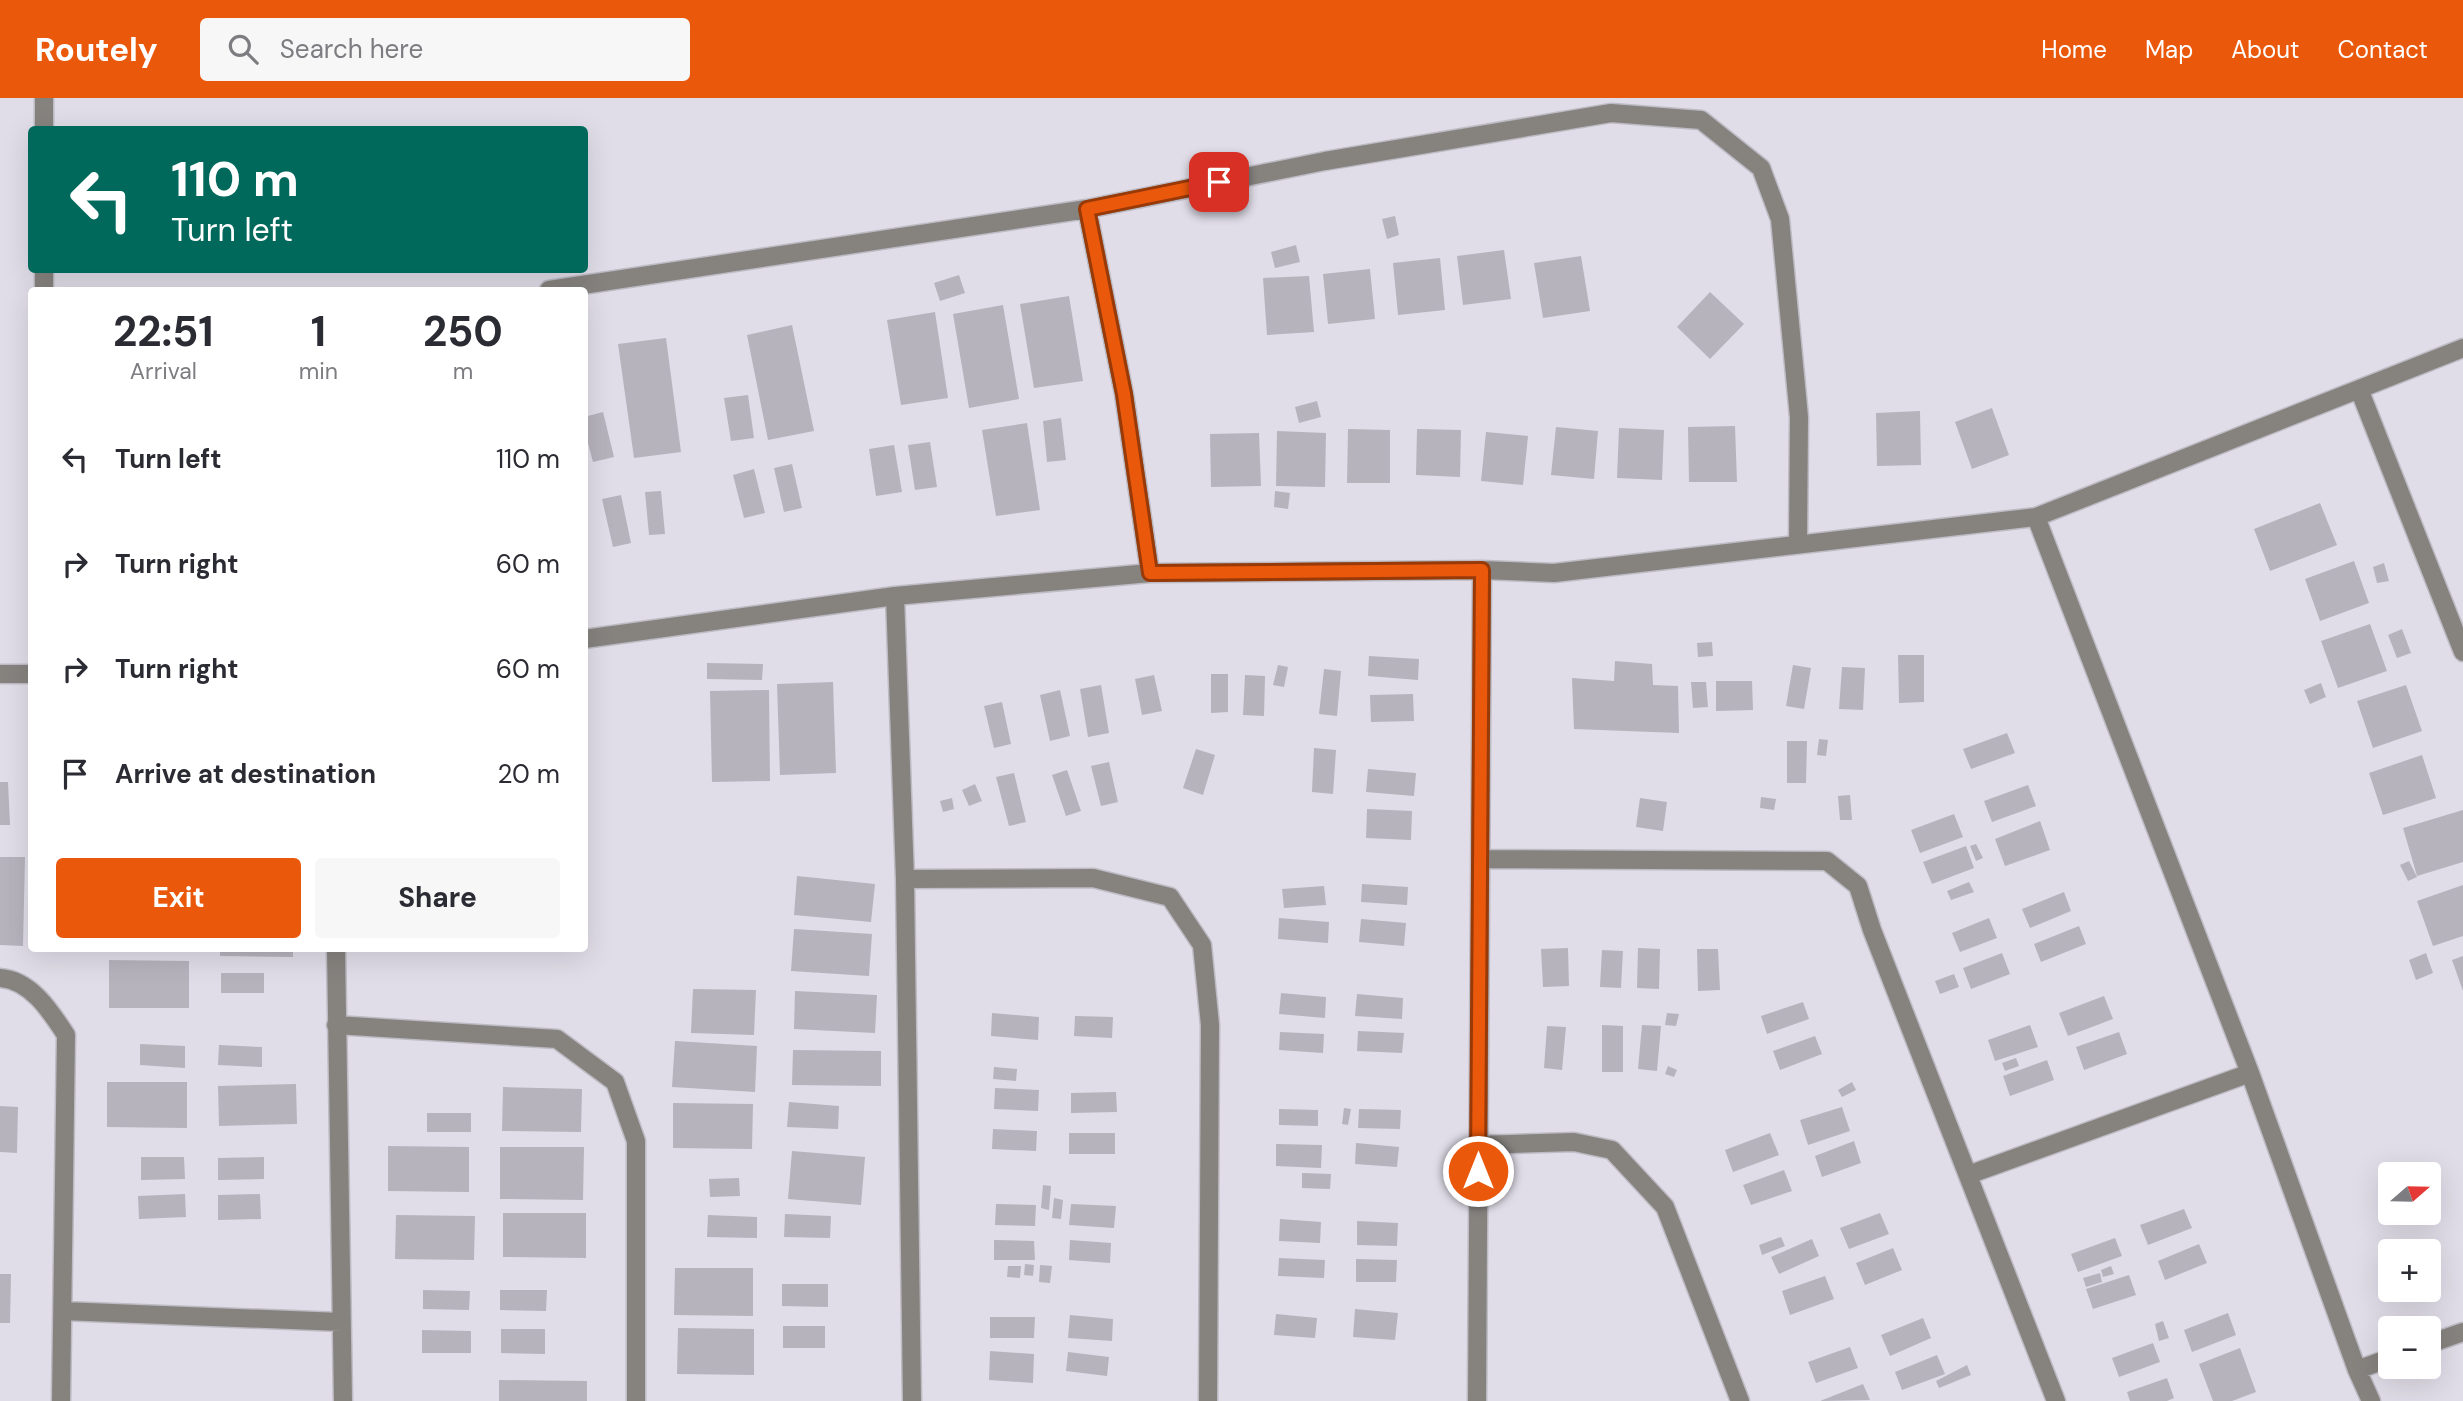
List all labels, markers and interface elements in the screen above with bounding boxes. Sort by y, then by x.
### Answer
search box [200,18,690,81]
text: Routely [35,28,158,71]
icon: search [224,30,262,68]
text: Search here [280,32,423,66]
text: Home [2041,34,2107,65]
text: Map [2145,34,2193,65]
text: About [2231,34,2300,65]
text: Contact [2338,34,2428,65]
text: 110 m [171,147,299,211]
pin [1189,152,1249,212]
icon: left [56,154,147,245]
icon: arrive [1200,163,1238,201]
text: Turn left [171,209,293,251]
text: 22:51 [113,304,214,359]
text: 1 [311,304,326,359]
text: 250 [423,304,503,359]
text: Arrival [130,356,197,386]
text: min [299,356,338,386]
text: m [453,356,473,386]
icon: left [56,440,94,478]
text: Turn left [115,442,222,476]
text: 110 m [496,442,560,476]
icon: right [56,545,94,583]
text: Turn right [115,547,239,581]
text: 60 m [496,547,560,581]
icon: right [56,650,94,688]
text: Turn right [115,652,239,686]
text: 60 m [496,652,560,686]
icon: arrive [56,755,94,793]
text: Arrive at destination [115,757,376,791]
text: 20 m [497,757,560,791]
button: Exit [56,858,301,938]
button: Share [315,858,560,938]
position arrow [1441,1134,1515,1208]
north arrow [2378,1162,2441,1225]
map controls [2378,1162,2441,1379]
button: + [2378,1239,2441,1302]
button: − [2378,1316,2441,1379]

